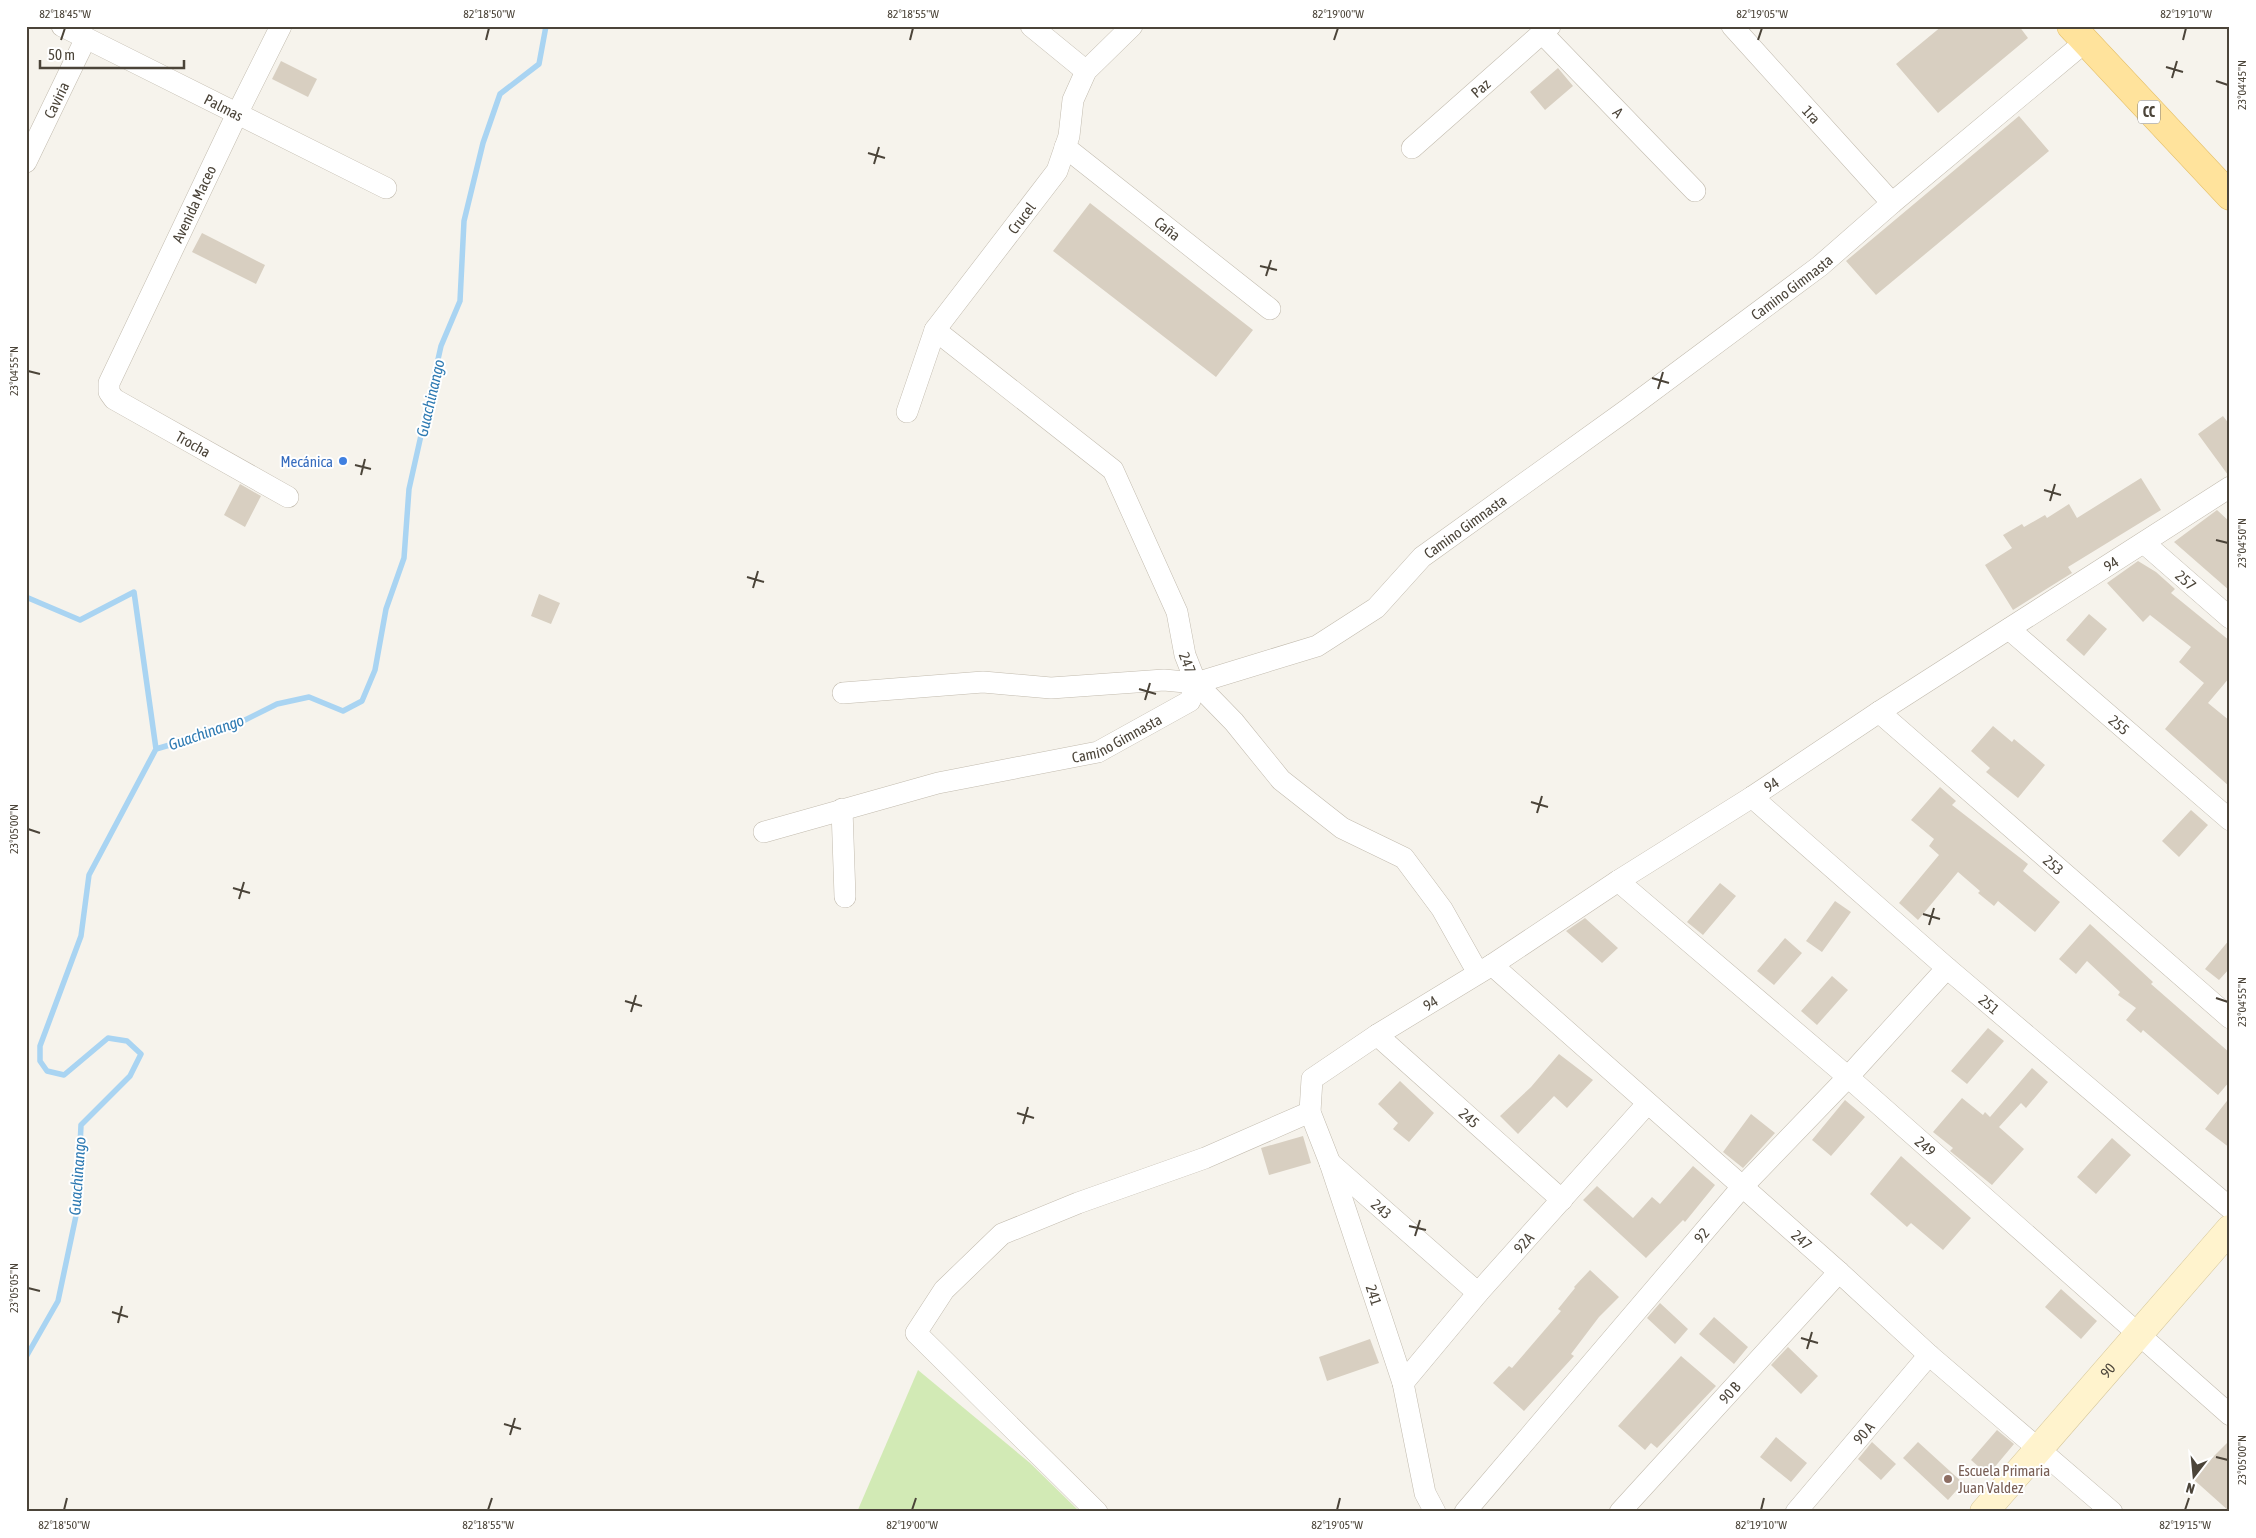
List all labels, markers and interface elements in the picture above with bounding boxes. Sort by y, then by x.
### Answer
text: 82°18'45"W [39,7,91,21]
text: 82°18'50"W [463,7,515,21]
text: 82°18'55"W [887,7,939,21]
text: 82°19'00"W [1312,7,1364,21]
text: 82°19'05"W [1736,7,1788,21]
text: 82°19'10"W [2160,7,2212,21]
scale bar [40,38,184,70]
text: 50 m [48,46,75,63]
text: 23°04'45"N [2235,60,2249,110]
street label: Paz [1467,75,1494,101]
street label: Caviria [40,79,72,121]
street label: Palmas [202,90,246,124]
road number: CC [2138,100,2160,124]
street label: 1ra [1799,102,1824,127]
street label: A [1610,103,1628,121]
street label: Avenida Maceo [169,163,219,245]
street label: Crucel [1004,199,1038,237]
street label: Caña [1152,213,1184,244]
street label: Camino Gimnasta [1747,251,1836,323]
text: 23°04'55"N [7,346,21,396]
water label: Guachinango [412,358,449,439]
street label: Trocha [173,427,214,460]
place label: Mecánica [280,453,333,470]
marker: Mecánica [337,455,349,467]
street label: Camino Gimnasta [1420,491,1509,562]
text: 23°04'50"N [2235,518,2249,568]
street label: 94 [2100,553,2121,574]
street label: 257 [2173,566,2200,593]
street label: 247 [1176,650,1200,675]
street label: Camino Gimnasta [1070,710,1164,765]
water label: Guachinango [166,711,246,754]
street label: 255 [2106,711,2133,738]
street label: 94 [1761,773,1782,795]
text: 23°05'00"N [7,804,21,854]
street label: 253 [2040,851,2067,878]
text: 23°04'55"N [2235,977,2249,1027]
street label: 251 [1976,991,2003,1017]
street label: 94 [1420,992,1441,1014]
street label: 245 [1456,1104,1483,1131]
street label: 249 [1912,1132,1939,1159]
water label: Guachinango [65,1136,90,1216]
street label: 243 [1368,1195,1395,1222]
street label: 92 [1690,1224,1712,1246]
street label: 247 [1789,1226,1816,1253]
street label: 92A [1510,1228,1537,1256]
text: 23°05'05"N [7,1263,21,1313]
street label: 241 [1363,1282,1385,1308]
street label: 90 [2096,1359,2118,1381]
street label: 90 B [1715,1378,1743,1407]
street label: 90 A [1849,1418,1878,1447]
text: 23°05'00"N [2235,1435,2249,1485]
north arrow [2168,1450,2218,1500]
place label: Escuela Primaria Juan Valdez [1958,1462,2050,1496]
marker: Escuela Primaria Juan Valdez [1942,1473,1954,1485]
text: N [2184,1480,2197,1497]
text: 82°18'50"W [38,1518,90,1532]
text: 82°18'55"W [462,1518,514,1532]
text: 82°19'00"W [886,1518,938,1532]
text: 82°19'05"W [1311,1518,1363,1532]
text: 82°19'10"W [1735,1518,1787,1532]
text: 82°19'15"W [2159,1518,2211,1532]

